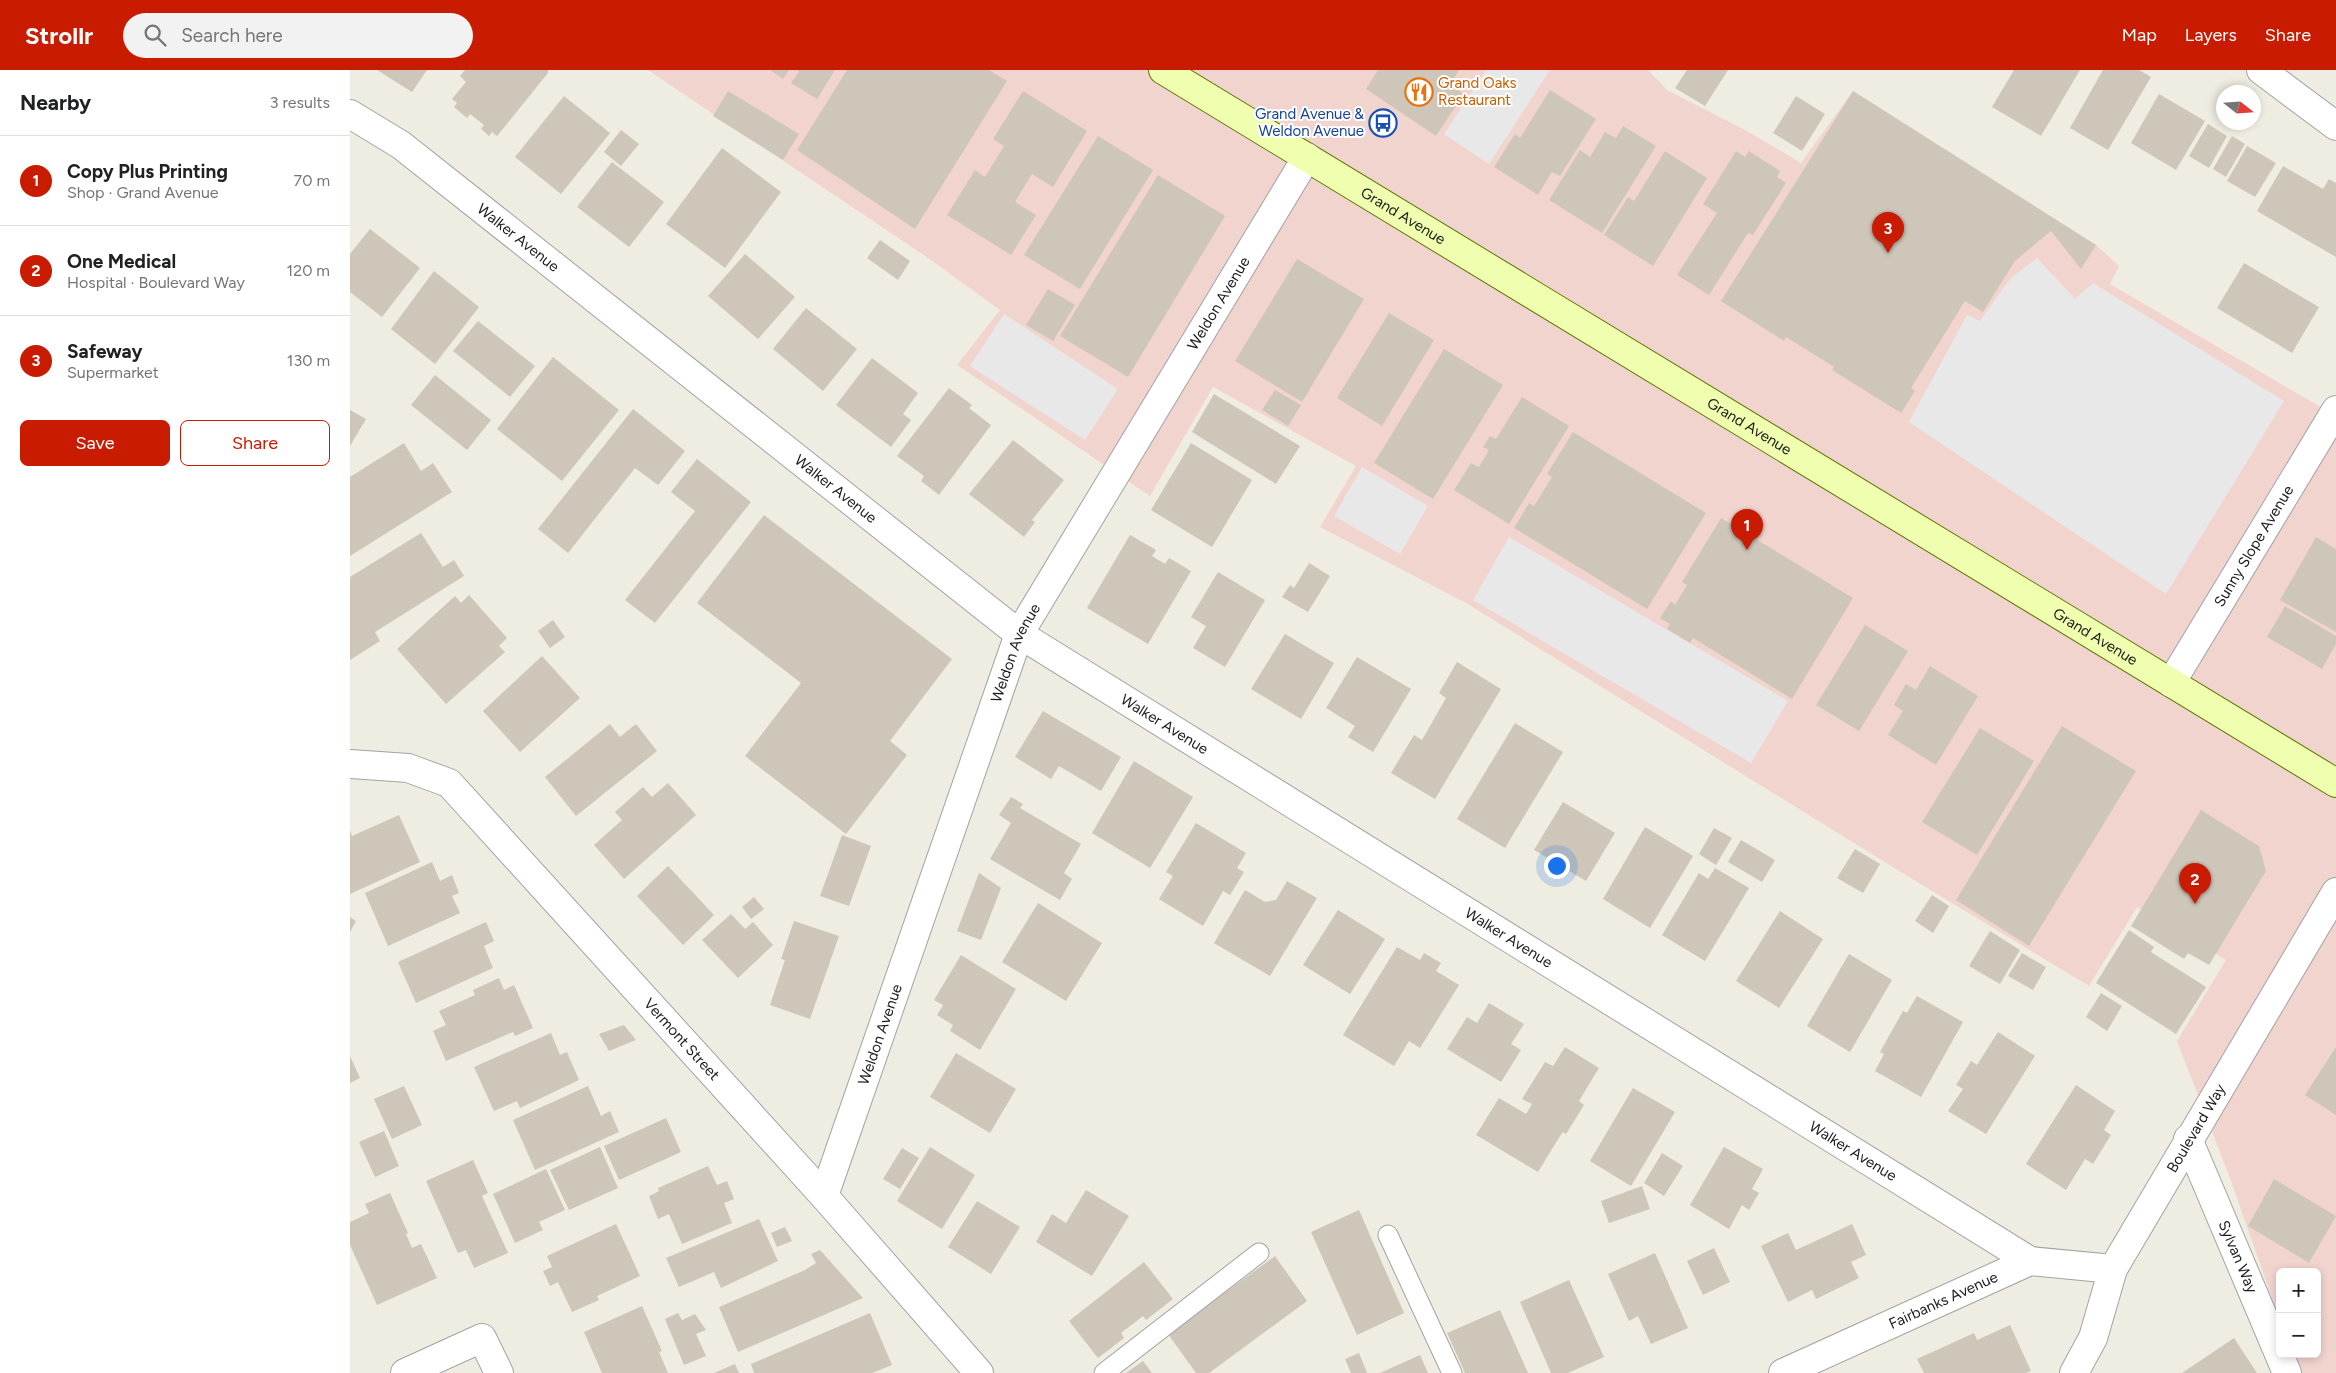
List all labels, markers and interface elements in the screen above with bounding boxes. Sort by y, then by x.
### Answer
search box [123,13,473,58]
text: Strollr [25,21,93,50]
icon: search [141,21,169,49]
text: Search here [181,24,283,47]
text: Map [2122,24,2157,46]
text: Layers [2185,24,2237,46]
text: Share [2265,24,2311,46]
place label: Grand Oaks Restaurant [1438,74,1517,109]
restaurant icon: Grand Oaks Restaurant [1404,77,1434,107]
north arrow [2216,85,2261,130]
text: Nearby [20,90,91,115]
text: 3 results [270,93,330,112]
place label: Grand Avenue & Weldon Avenue [1255,105,1364,140]
bus stop icon: Grand Avenue & Weldon Avenue [1368,108,1398,138]
text: Copy Plus Printing [67,160,228,183]
text: 1 [33,171,39,190]
text: 70 m [294,171,330,190]
text: Shop · Grand Avenue [67,183,219,202]
street label: Grand Avenue [1358,183,1449,249]
street label: Walker Avenue [473,200,563,276]
pin: 3 [1872,212,1904,253]
text: One Medical [67,250,176,273]
street label: Weldon Avenue [1184,254,1254,353]
text: 2 [31,261,41,280]
text: 120 m [287,261,330,280]
text: Hospital · Boulevard Way [67,273,245,292]
text: Safeway [67,340,142,363]
text: 3 [32,351,40,370]
text: 130 m [287,351,330,370]
text: Supermarket [67,363,159,382]
street label: Grand Avenue [1704,394,1795,459]
button: Save [20,420,170,466]
button: Share [180,420,330,466]
street label: Walker Avenue [791,451,880,527]
street label: Sunny Slope Avenue [2210,482,2297,610]
pin: 1 [1731,509,1763,550]
street label: Weldon Avenue [987,600,1044,705]
street label: Grand Avenue [2050,604,2141,669]
street label: Walker Avenue [1117,690,1212,758]
your location [1544,853,1570,879]
pin: 2 [2179,863,2211,904]
street label: Walker Avenue [1462,904,1556,972]
street label: Weldon Avenue [854,982,906,1087]
street label: Vermont Street [640,995,724,1084]
street label: Boulevard Way [2163,1081,2229,1176]
street label: Walker Avenue [1806,1117,1900,1185]
street label: Sylvan Way [2215,1218,2261,1296]
street label: Fairbanks Avenue [1886,1268,2001,1333]
map controls [2276,1268,2321,1358]
button: + [2276,1268,2321,1313]
button: − [2276,1313,2321,1358]

